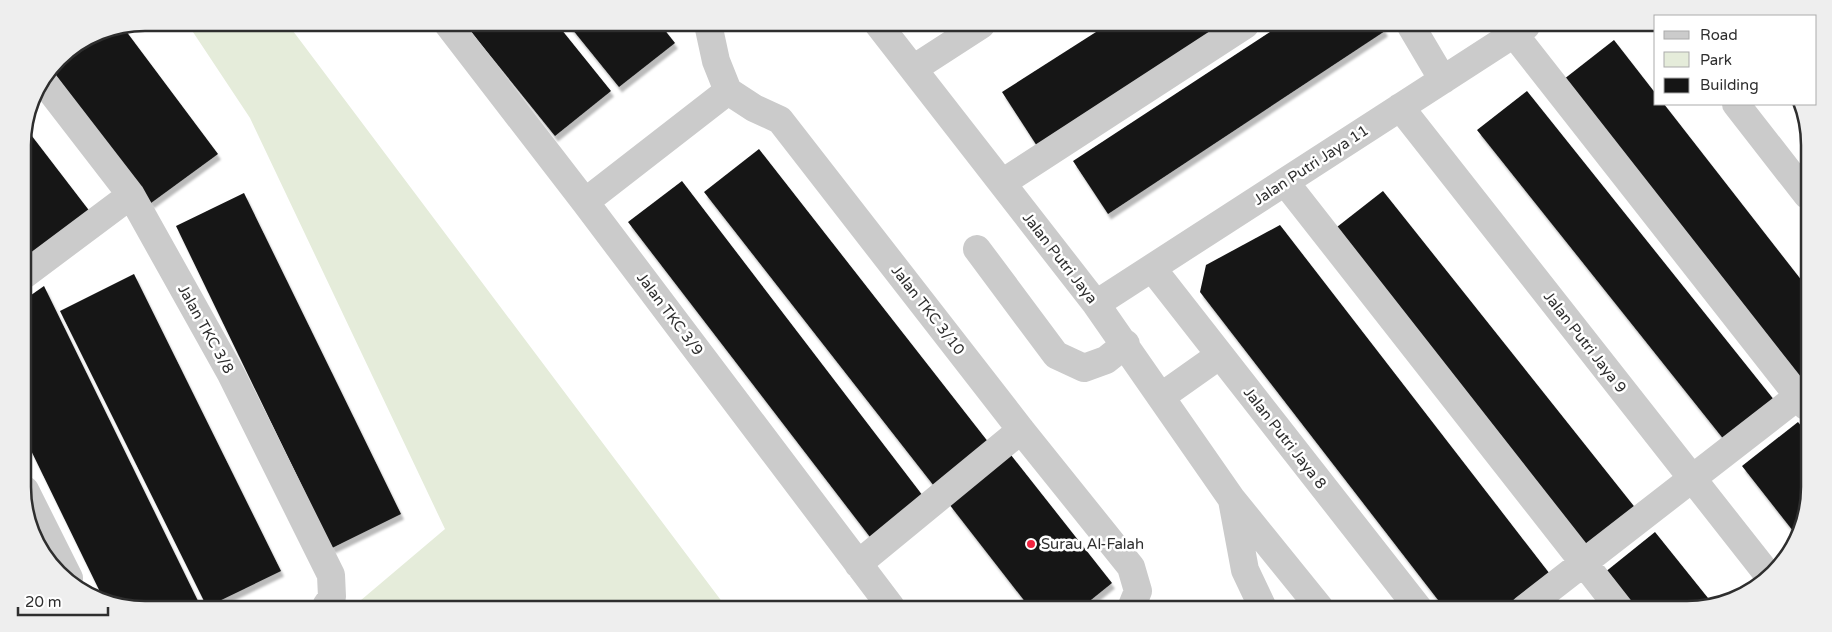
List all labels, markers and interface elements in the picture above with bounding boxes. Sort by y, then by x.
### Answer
legend [1654,15,1817,105]
text: Road [1700,26,1738,44]
text: Park [1700,51,1732,69]
text: Building [1700,76,1759,94]
street label: Jalan Putri Jaya 11 [1250,121,1372,209]
street label: Jalan Putri Jaya [1019,209,1101,307]
street label: Jalan TKC 3/10 [887,262,969,358]
street label: Jalan TKC 3/9 [633,269,707,359]
street label: Jalan TKC 3/8 [174,281,238,377]
street label: Jalan Putri Jaya 9 [1540,288,1630,396]
street label: Jalan Putri Jaya 8 [1240,384,1330,492]
place label: Surau Al-Falah [1041,535,1144,553]
marker: Surau Al-Falah [1025,538,1037,550]
scale bar [18,584,108,616]
text: 20 m [25,593,62,611]

